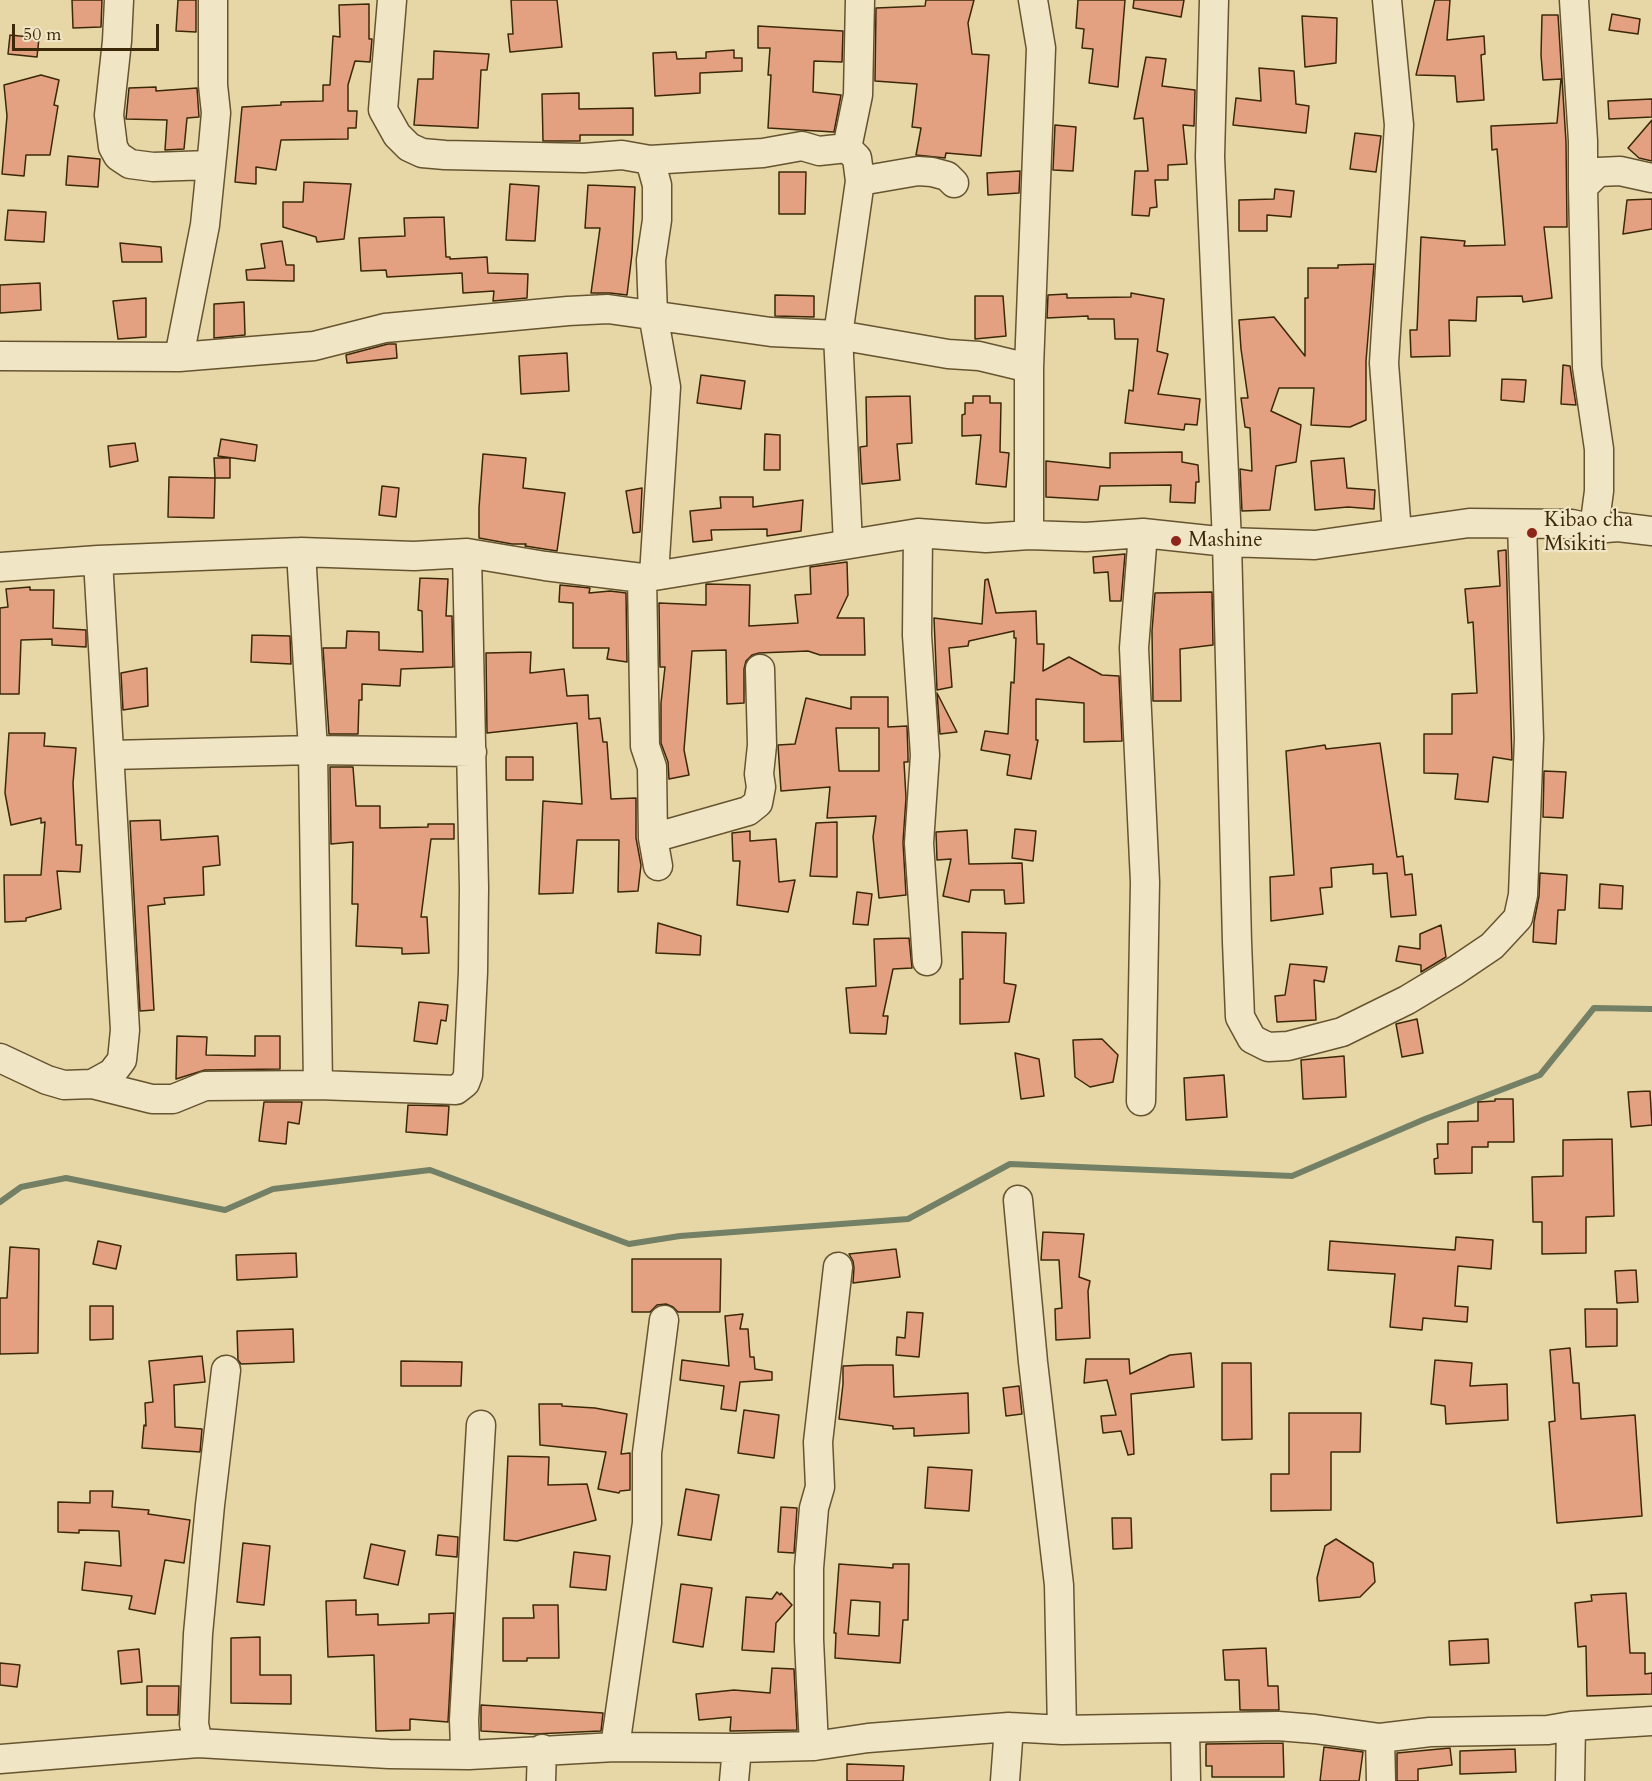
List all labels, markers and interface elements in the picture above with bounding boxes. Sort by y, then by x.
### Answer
scale bar [15,12,162,50]
text: 50 m [23,22,62,47]
place label: Kibao cha Msikiti [1544,508,1633,558]
marker: Kibao cha Msikiti [1525,526,1539,540]
place label: Mashine [1188,528,1263,554]
marker: Mashine [1169,534,1183,548]

